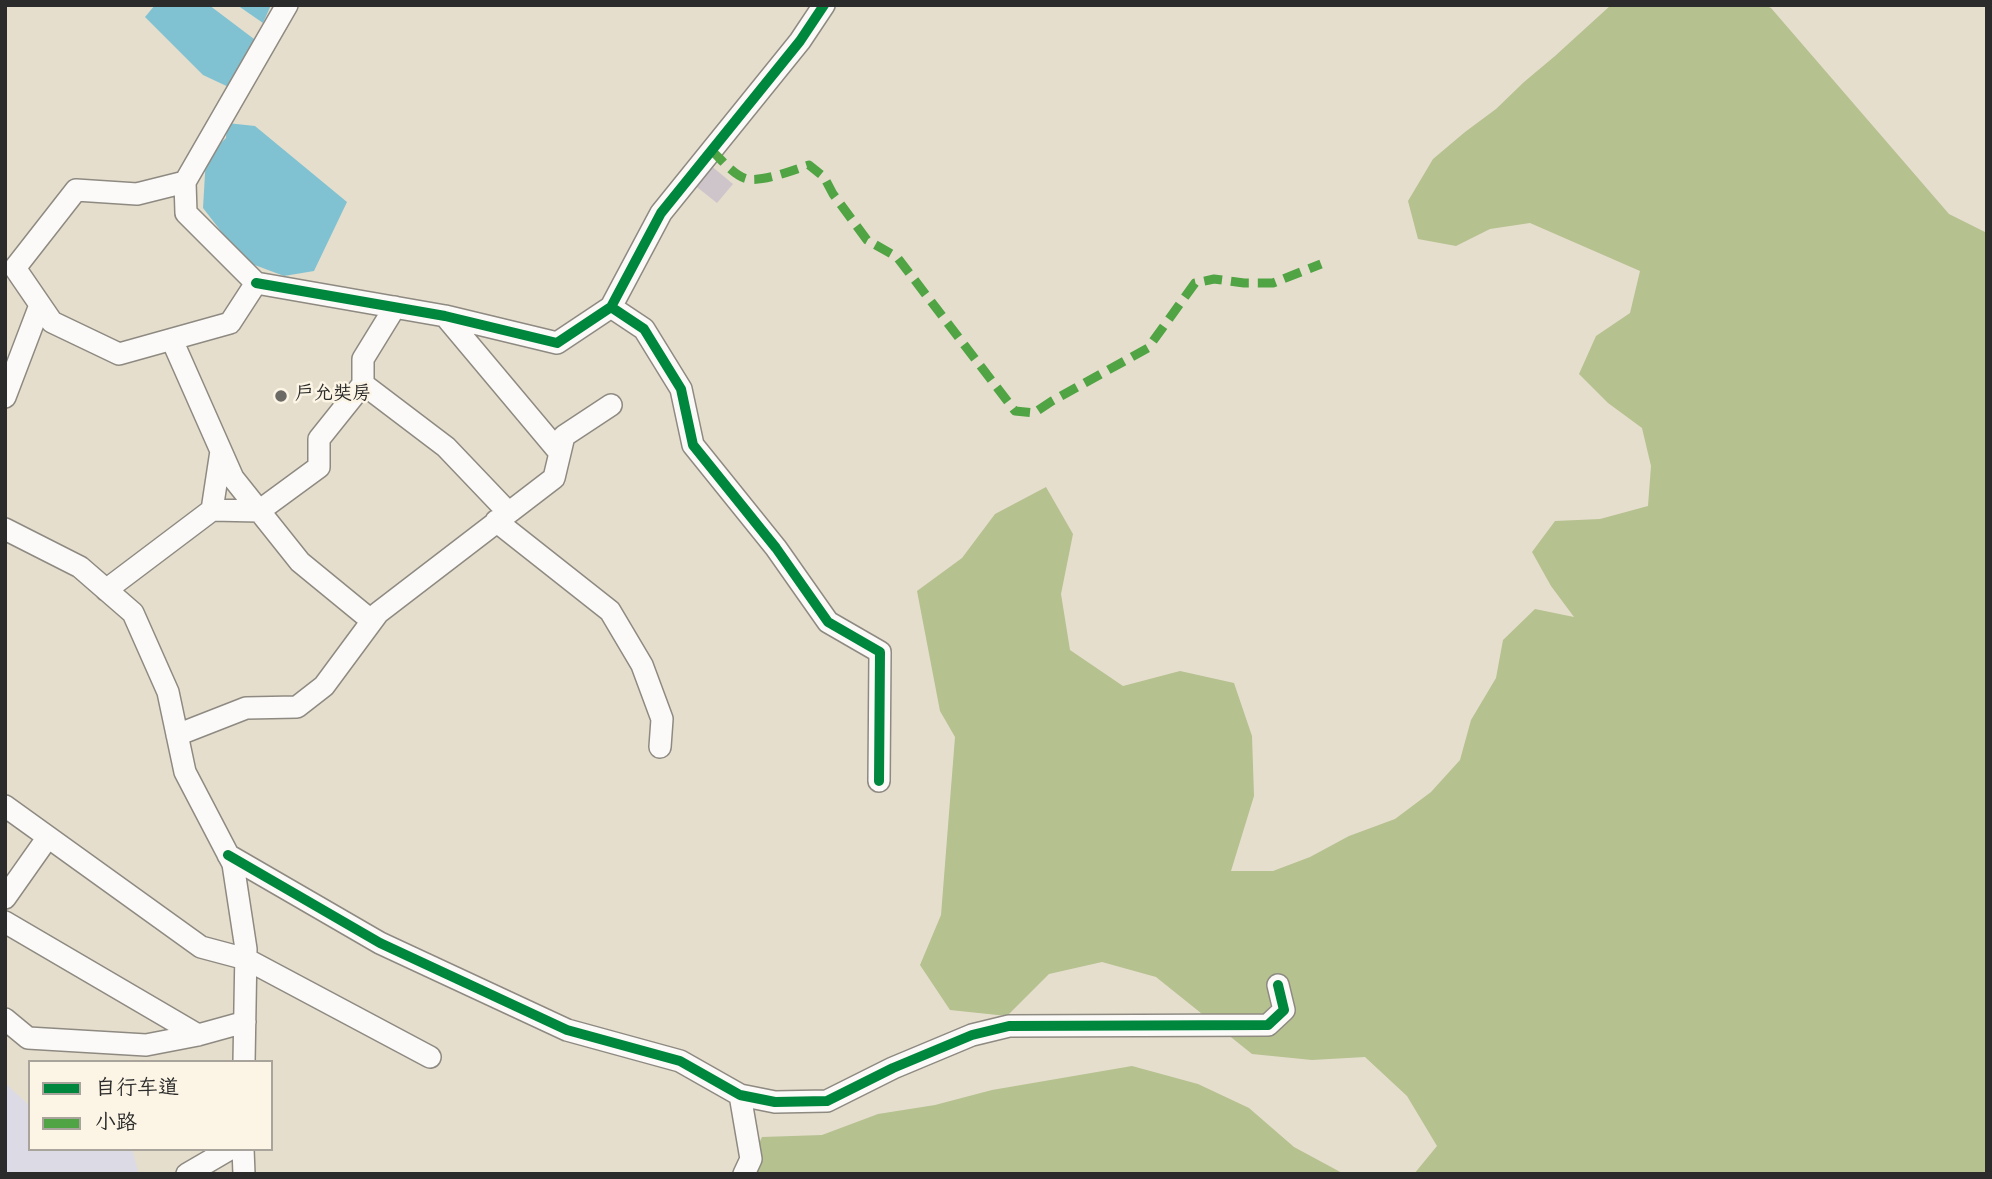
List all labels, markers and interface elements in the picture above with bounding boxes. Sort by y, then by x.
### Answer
place label: 户允奘房 [295,385,371,407]
marker: 户允奘房 [273,388,289,404]
legend [28,1060,273,1151]
text: 自行车道 [95,1072,179,1105]
text: 小路 [95,1107,137,1140]

